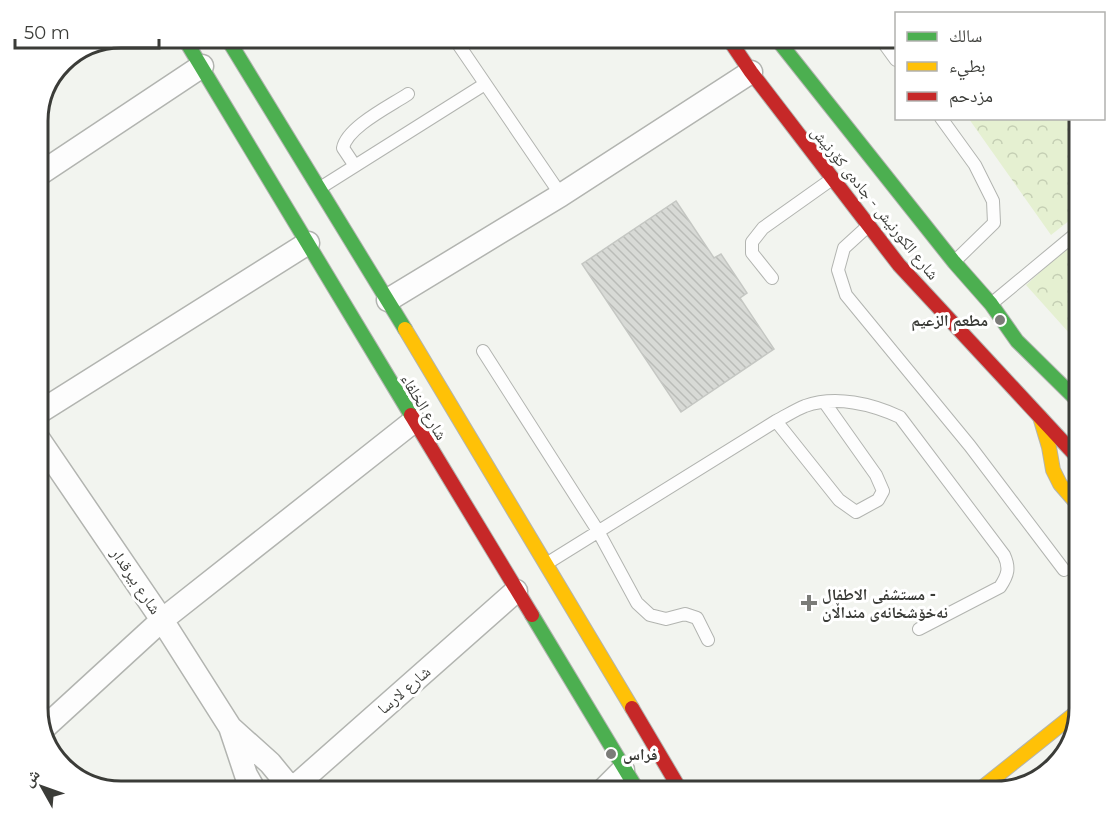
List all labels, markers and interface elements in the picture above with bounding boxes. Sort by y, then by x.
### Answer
scale bar [15,12,159,50]
legend [895,12,1105,120]
text: 50 m [24,22,70,44]
text: سالك [949,25,982,47]
text: بطيء [949,55,986,81]
text: مزدحم [949,85,993,108]
street label: شارع الكورنيش - جادەی کۆرنیش [806,122,943,284]
place label: مطعم الزعيم [911,311,988,332]
marker: مطعم الزعيم [993,313,1007,327]
street label: شارع الخلفاء [396,371,451,444]
street label: شارع بيرقدار [106,544,165,618]
place label: مستشفى الاطفال - نەخۆشخانەی منداڵان [822,585,948,622]
marker: مستشفى الاطفال - نەخۆشخانەی منداڵان [800,594,818,612]
street label: شارع لارسا [374,662,435,719]
place label: فراس [623,745,658,764]
marker: فراس [604,747,618,761]
north arrow [12,757,72,817]
text: ش [18,765,44,790]

